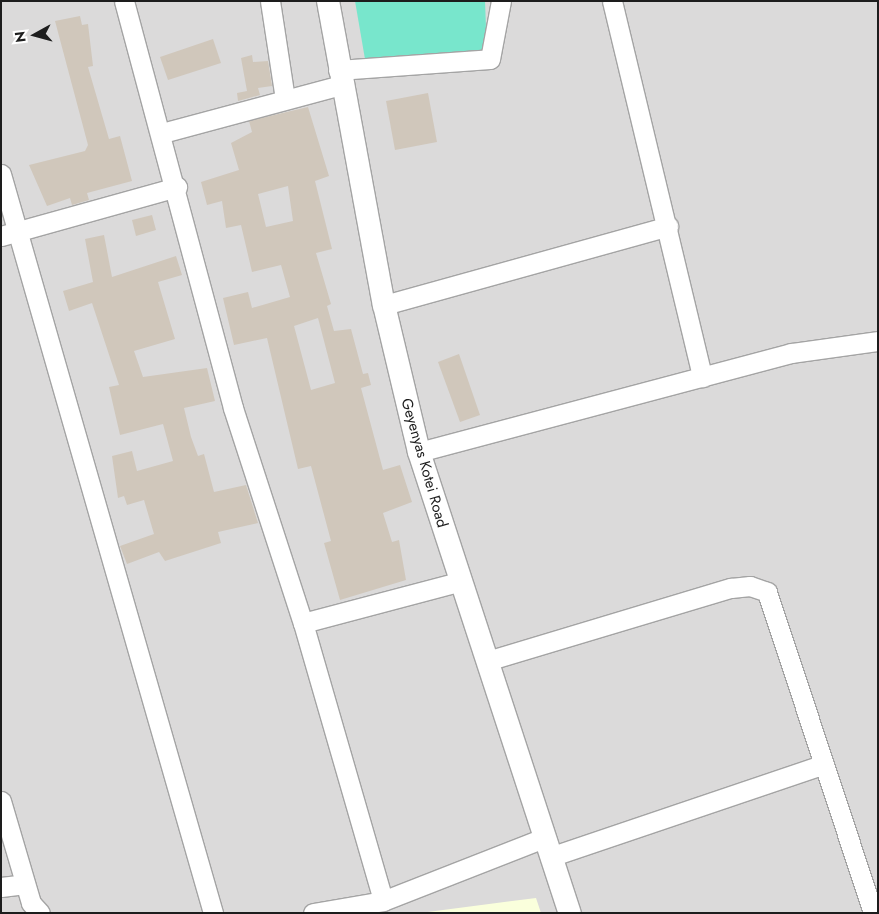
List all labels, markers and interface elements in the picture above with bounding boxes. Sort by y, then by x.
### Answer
north arrow [10,10,60,60]
text: N [10,30,31,44]
street label: Geyenyas Kotei Road [397,396,451,530]

